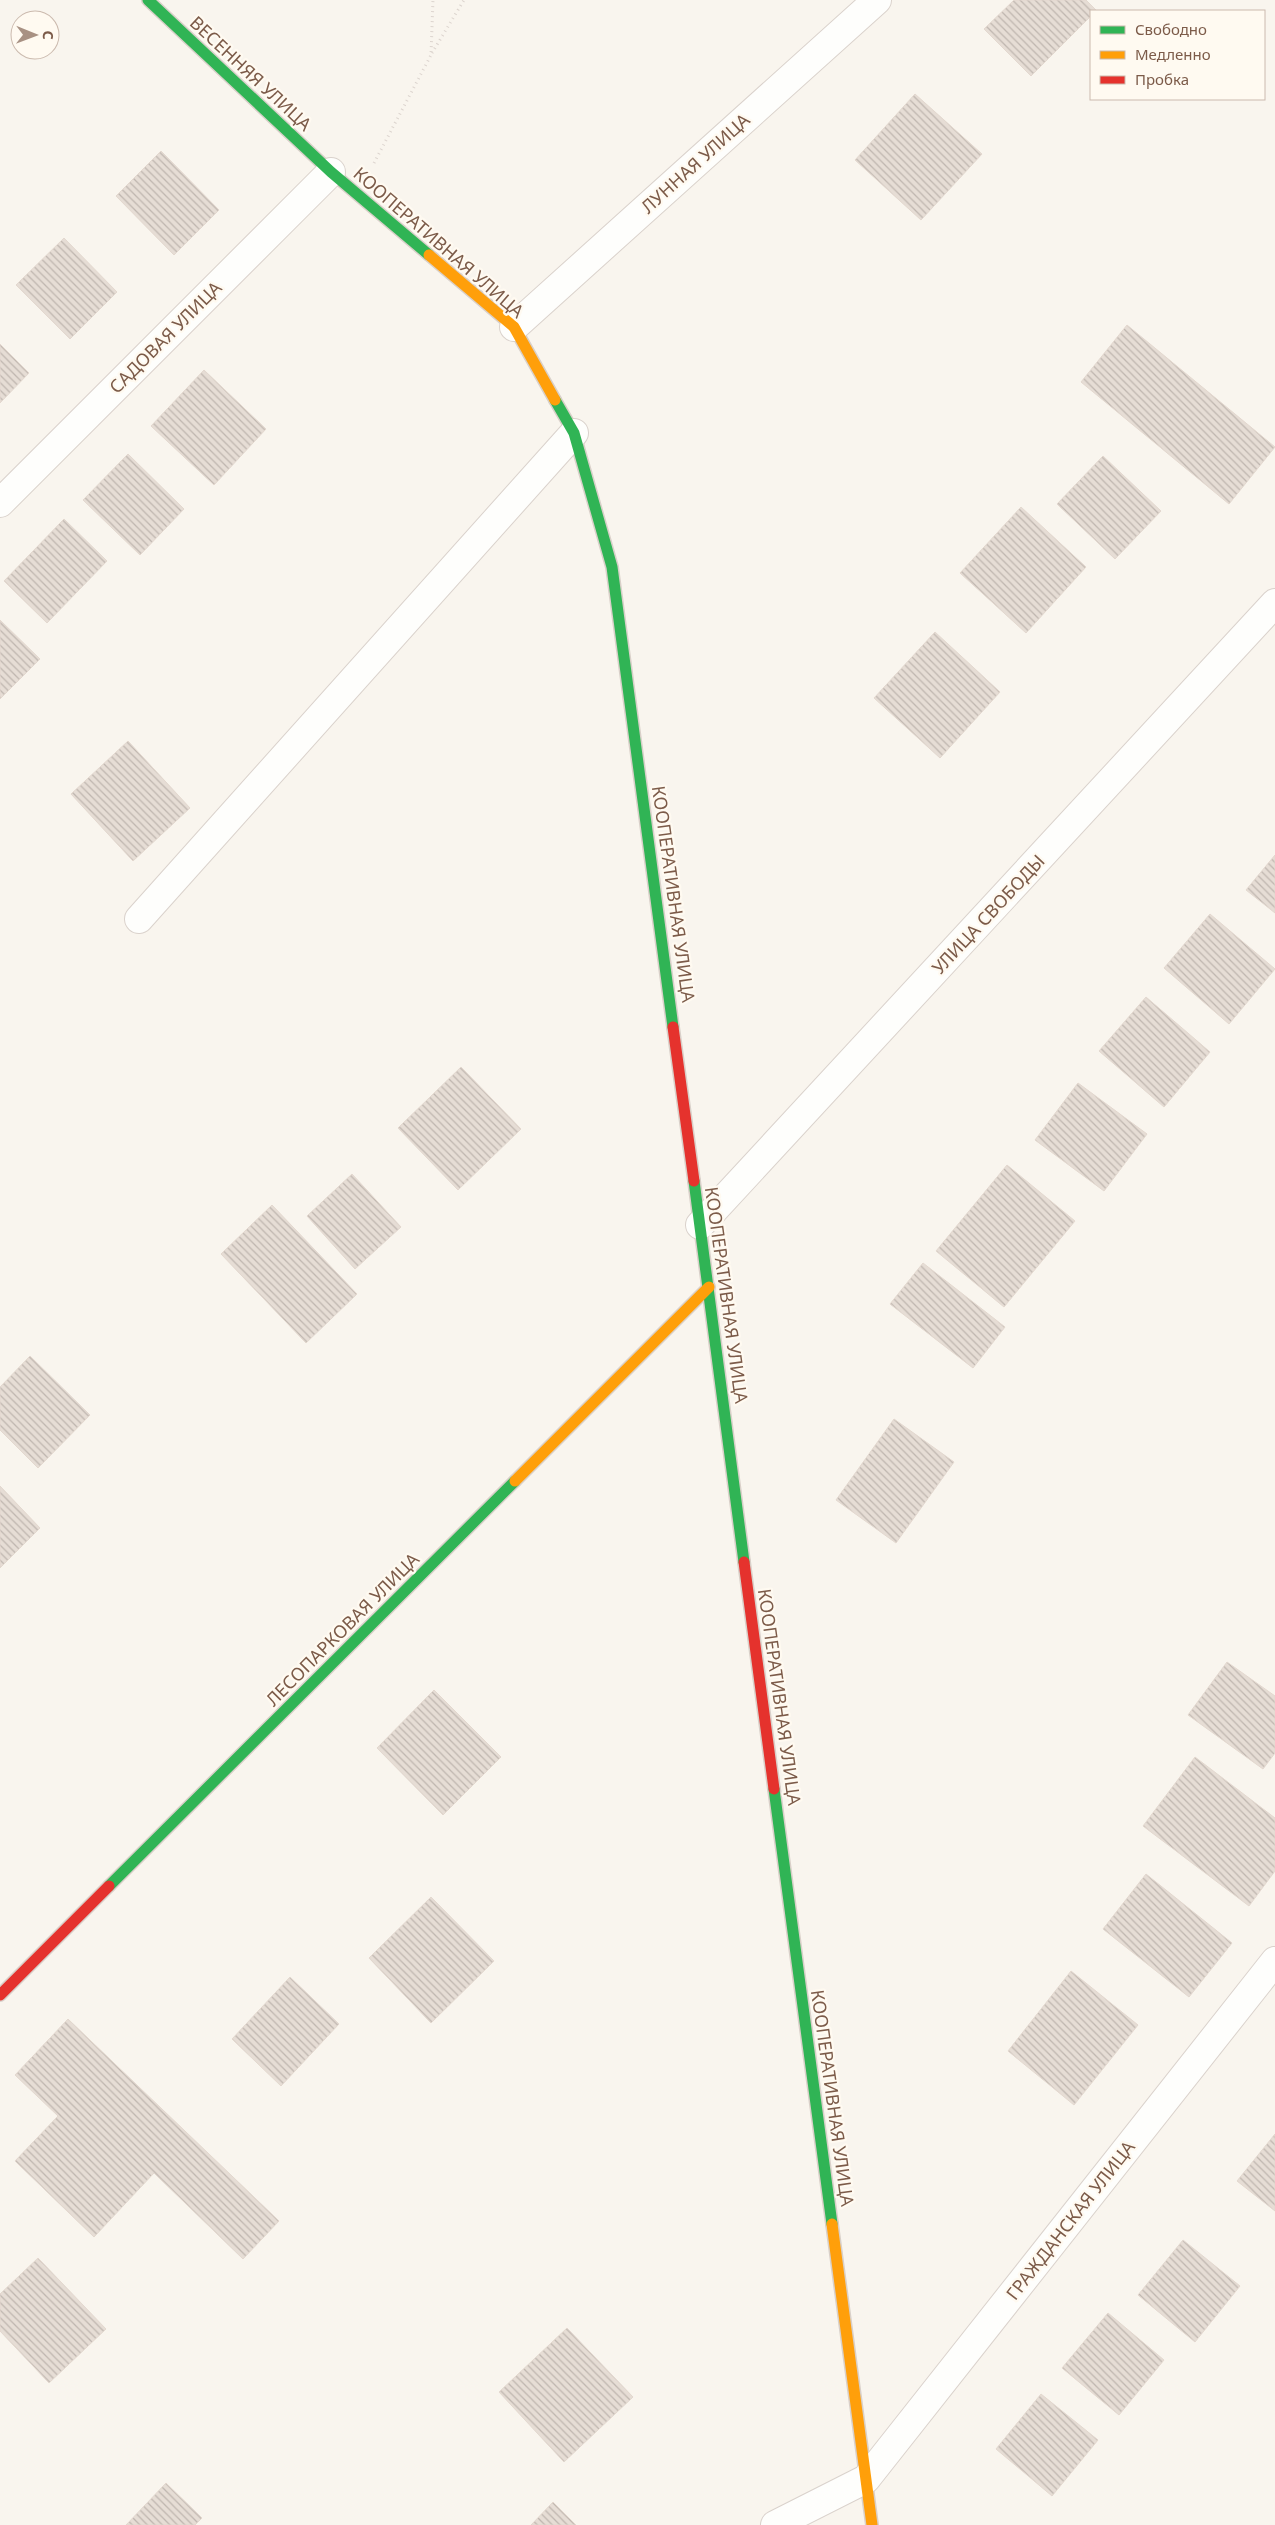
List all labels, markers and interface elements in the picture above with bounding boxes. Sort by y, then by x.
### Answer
north arrow [10,10,60,60]
street label: ВЕСЕННЯЯ УЛИЦА [185,10,317,136]
legend [1090,10,1265,100]
text: Свободно [1135,19,1207,39]
text: С [39,31,58,40]
text: Медленно [1135,44,1211,64]
text: Пробка [1135,69,1189,89]
street label: ЛУННАЯ УЛИЦА [636,107,755,218]
street label: КООПЕРАТИВНАЯ УЛИЦА [349,161,530,323]
street label: САДОВАЯ УЛИЦА [104,275,227,398]
street label: КООПЕРАТИВНАЯ УЛИЦА [647,784,701,1004]
street label: УЛИЦА СВОБОДЫ [926,849,1050,979]
street label: КООПЕРАТИВНАЯ УЛИЦА [700,1185,754,1405]
street label: ЛЕСОПАРКОВАЯ УЛИЦА [260,1547,424,1711]
street label: КООПЕРАТИВНАЯ УЛИЦА [753,1587,807,1807]
street label: КООПЕРАТИВНАЯ УЛИЦА [806,1988,860,2208]
street label: ГРАЖДАНСКАЯ УЛИЦА [1000,2135,1140,2305]

